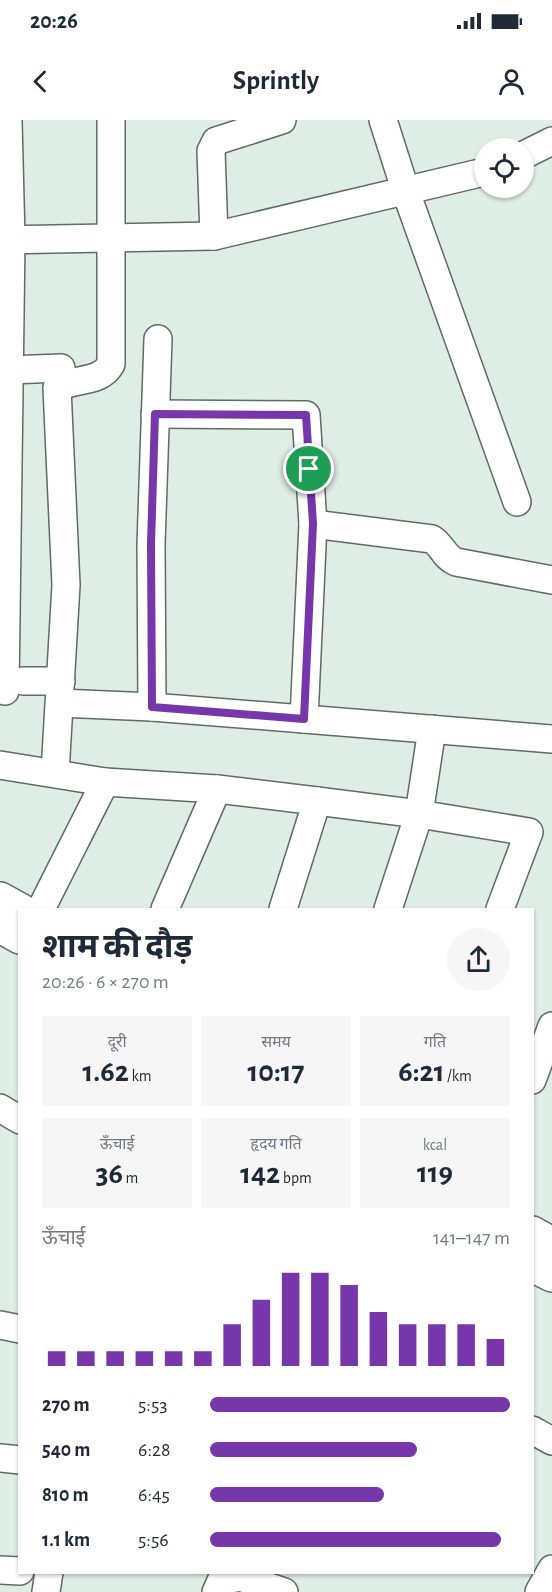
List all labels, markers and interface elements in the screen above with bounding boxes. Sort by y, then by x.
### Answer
text: 20:26 [30,10,78,32]
icon: back [24,65,57,98]
icon: person [495,65,528,98]
text: Sprintly [233,67,319,94]
map controls [474,138,534,198]
button: locate [474,138,534,198]
pin [283,443,334,494]
icon: arrive [292,452,325,485]
button: share [447,928,510,991]
text: शाम की दौड़ [42,931,192,964]
text: 20:26 · 6 × 270 m [42,972,169,992]
text: दूरी [107,1034,127,1050]
text: समय [261,1034,291,1050]
text: गति [424,1034,446,1050]
text: 1.62 [82,1057,129,1087]
text: 10:17 [247,1057,305,1087]
text: 6:21 [398,1057,444,1087]
text: km [129,1068,152,1084]
text: /km [444,1068,472,1084]
text: ऊँचाई [100,1136,134,1152]
text: हृदय गति [250,1136,302,1152]
text: kcal [423,1137,447,1153]
text: 119 [417,1158,453,1188]
text: 36 [96,1159,123,1189]
text: 142 [240,1159,280,1189]
text: m [123,1170,138,1186]
text: bpm [280,1170,312,1186]
text: ऊँचाई [42,1228,85,1248]
text: 141–147 m [433,1228,510,1248]
text: 270 m [42,1395,90,1415]
text: 5:53 [138,1395,168,1415]
text: 540 m [42,1440,90,1460]
text: 6:28 [138,1440,171,1460]
text: 810 m [42,1485,89,1505]
text: 6:45 [138,1485,170,1505]
text: 1.1 km [42,1530,90,1550]
text: 5:56 [138,1530,169,1550]

